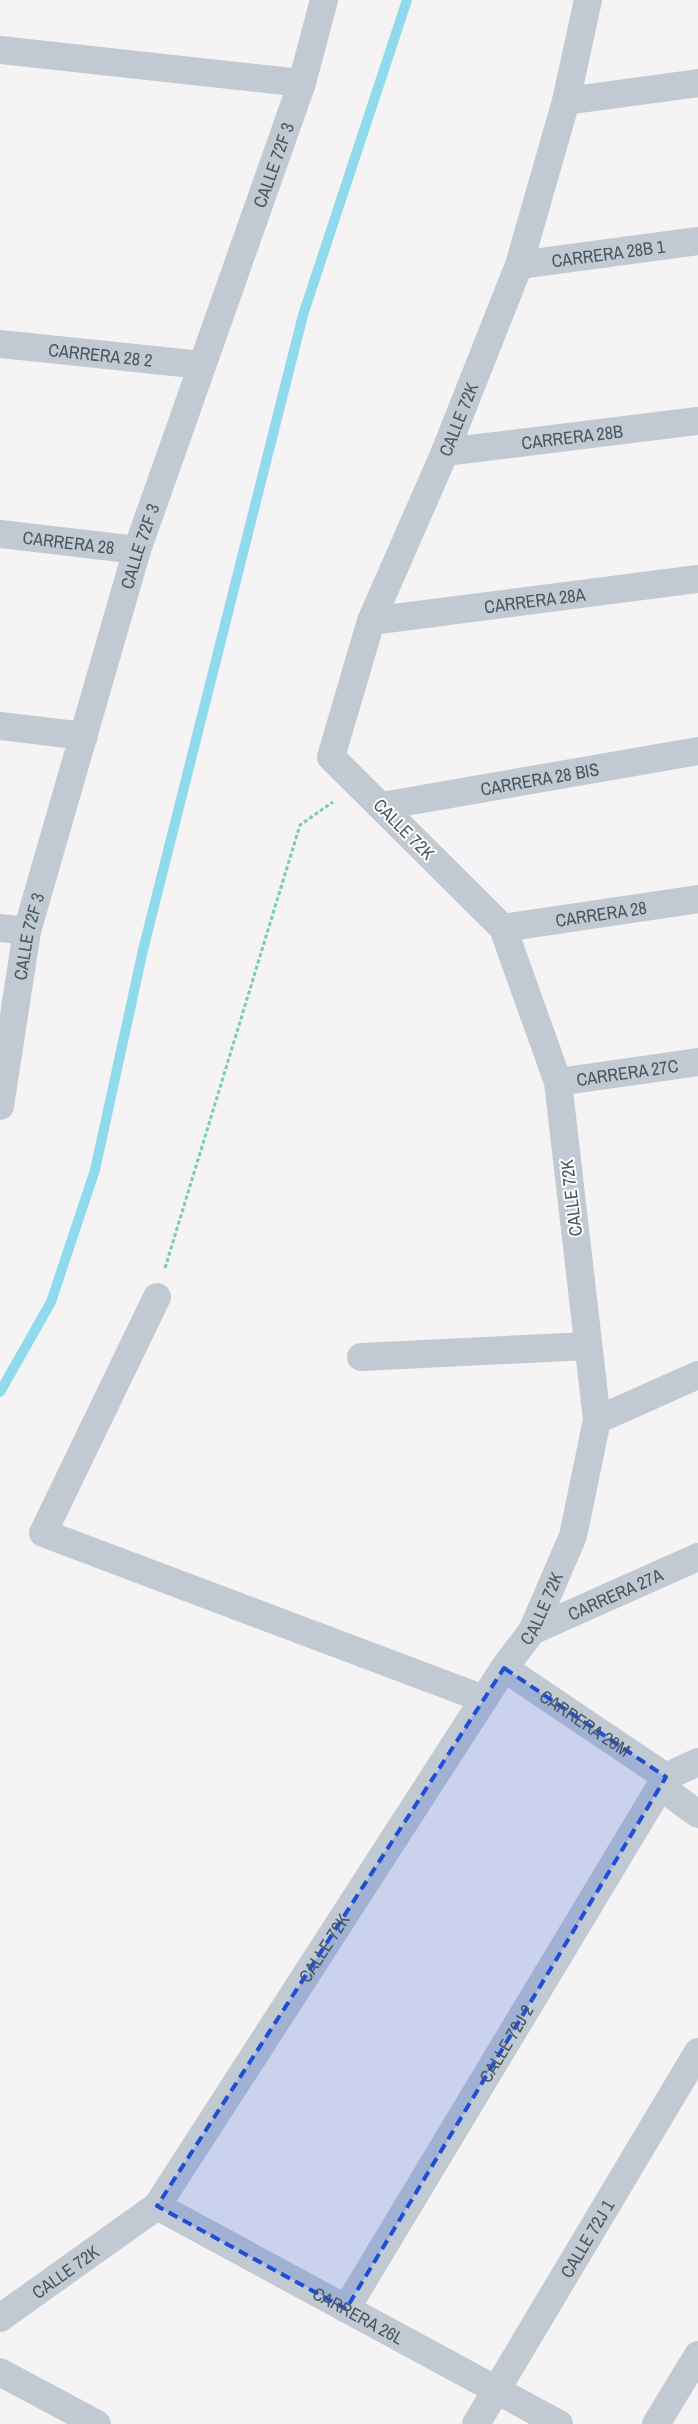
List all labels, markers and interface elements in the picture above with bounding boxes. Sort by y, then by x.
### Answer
street label: CALLE 72F 3 [246,119,300,211]
street label: CARRERA 28B 1 [550,233,667,273]
street label: CARRERA 28 2 [47,337,154,372]
street label: CALLE 72K [432,379,484,460]
street label: CARRERA 28B [520,418,624,455]
street label: CALLE 72F 3 [114,500,165,592]
street label: CARRERA 28 [21,524,116,560]
street label: CARRERA 28A [483,581,587,619]
street label: CARRERA 28 BIS [478,756,601,801]
street label: CALLE 72K [368,793,440,865]
street label: CALLE 72F 3 [7,890,50,982]
street label: CARRERA 28 [554,894,648,933]
street label: CARRERA 27C [575,1052,680,1092]
street label: CALLE 72K [554,1158,588,1238]
street label: CARRERA 27A [564,1562,667,1626]
street label: CALLE 72K [514,1568,569,1650]
street label: CARRERA 26M [535,1683,635,1762]
street label: CALLE 72K [292,1909,355,1987]
street label: CALLE 72J 2 [473,2000,539,2087]
street label: CALLE 72J 1 [554,2194,620,2282]
street label: CALLE 72K [26,2239,104,2304]
street label: CARRERA 26L [308,2280,408,2350]

